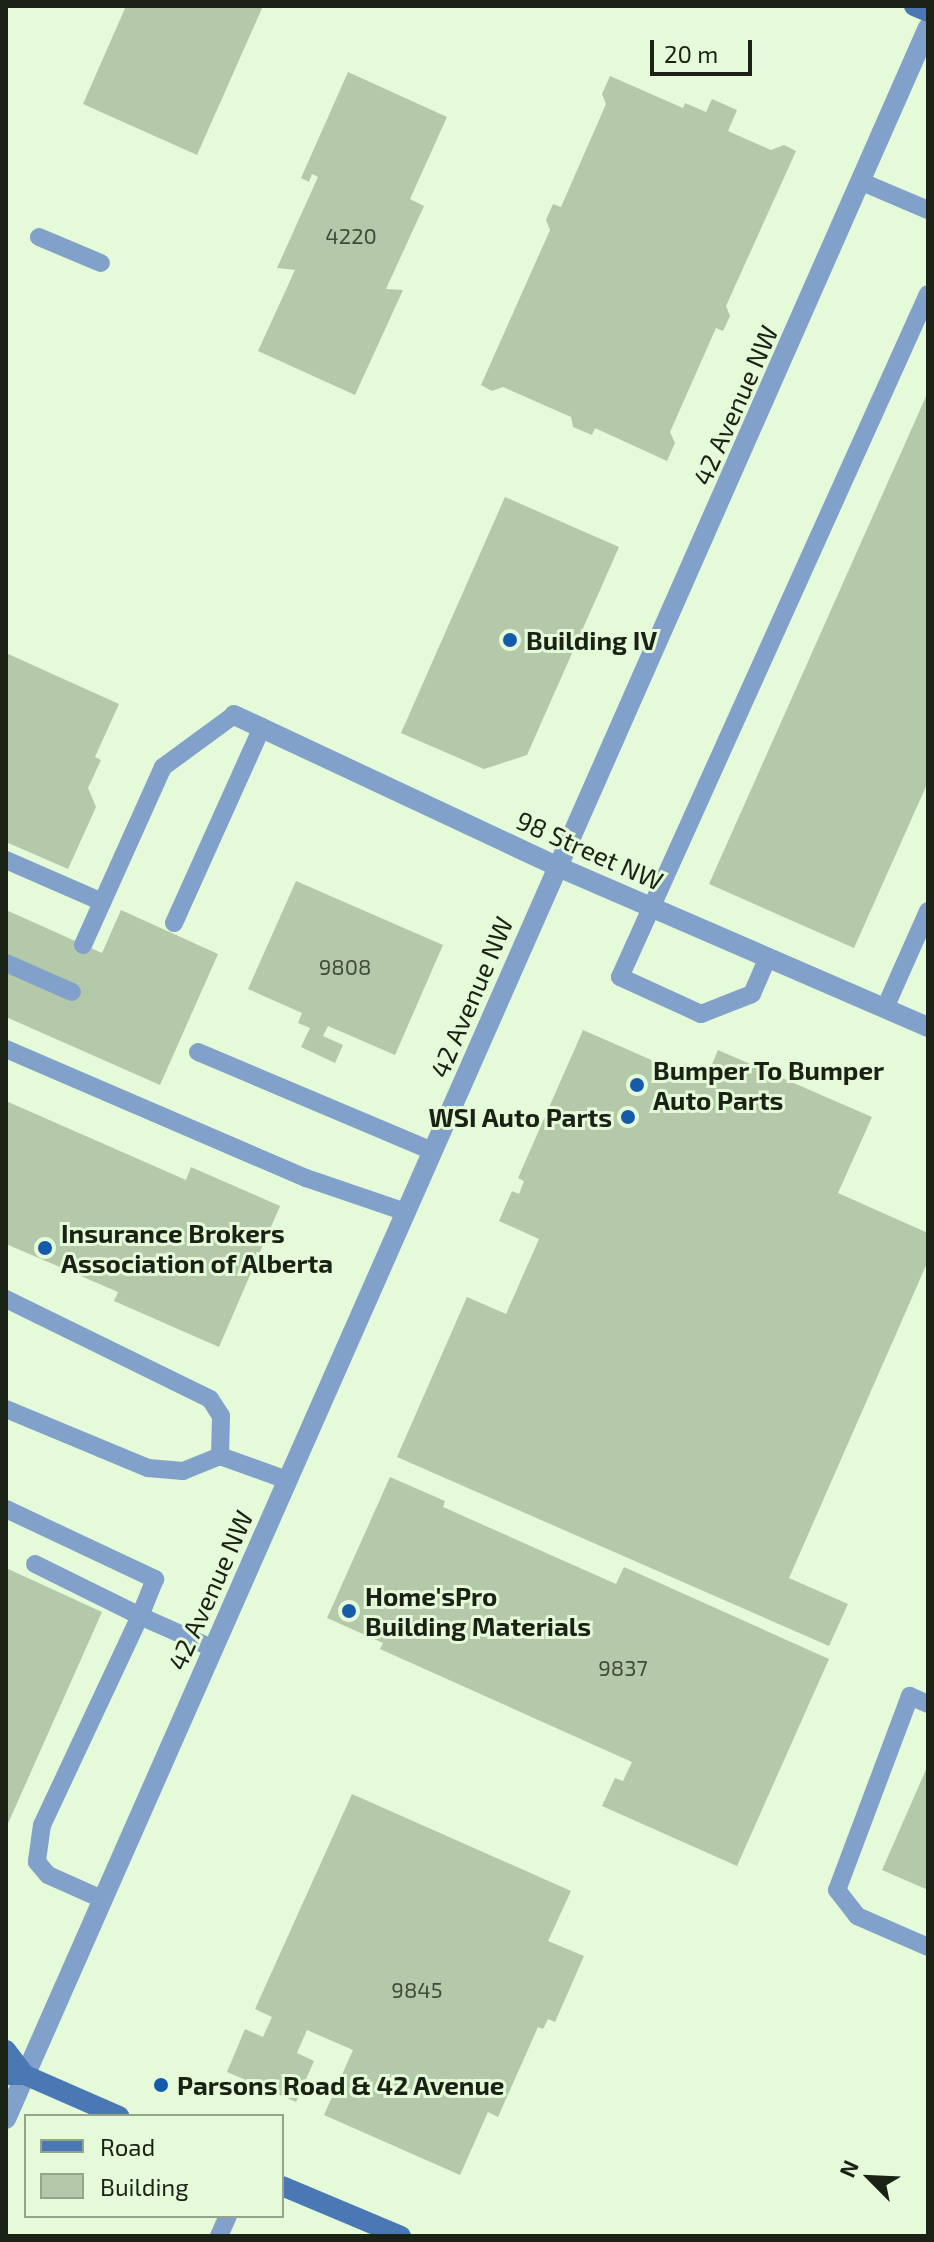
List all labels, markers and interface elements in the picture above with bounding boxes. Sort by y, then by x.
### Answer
scale bar [654,24,756,74]
text: 20 m [664,39,718,68]
house number: 4220 [325,223,377,249]
street label: 42 Avenue NW [686,320,784,490]
place label: Building IV [526,624,657,656]
marker: Building IV [501,631,519,649]
street label: 98 Street NW [512,804,668,896]
street label: 42 Avenue NW [423,912,519,1082]
house number: 9808 [319,954,371,980]
place label: Bumper To Bumper Auto Parts [653,1054,885,1116]
marker: Bumper To Bumper Auto Parts [628,1076,646,1094]
place label: WSI Auto Parts [428,1101,612,1133]
marker: WSI Auto Parts [619,1108,637,1126]
place label: Insurance Brokers Association of Alberta [61,1217,334,1278]
marker: Insurance Brokers Association of Alberta [36,1239,54,1257]
street label: 42 Avenue NW [161,1505,259,1675]
place label: Home'sPro Building Materials [365,1580,591,1642]
marker: Home'sPro Building Materials [340,1602,358,1620]
house number: 9837 [598,1655,648,1681]
house number: 9845 [391,1977,443,2003]
place label: Parsons Road & 42 Avenue [177,2069,505,2101]
marker: Parsons Road & 42 Avenue [152,2076,170,2094]
legend [24,2114,284,2218]
text: Road [100,2132,155,2161]
north arrow [830,2138,910,2218]
text: N [833,2156,863,2181]
text: Building [100,2172,189,2201]

